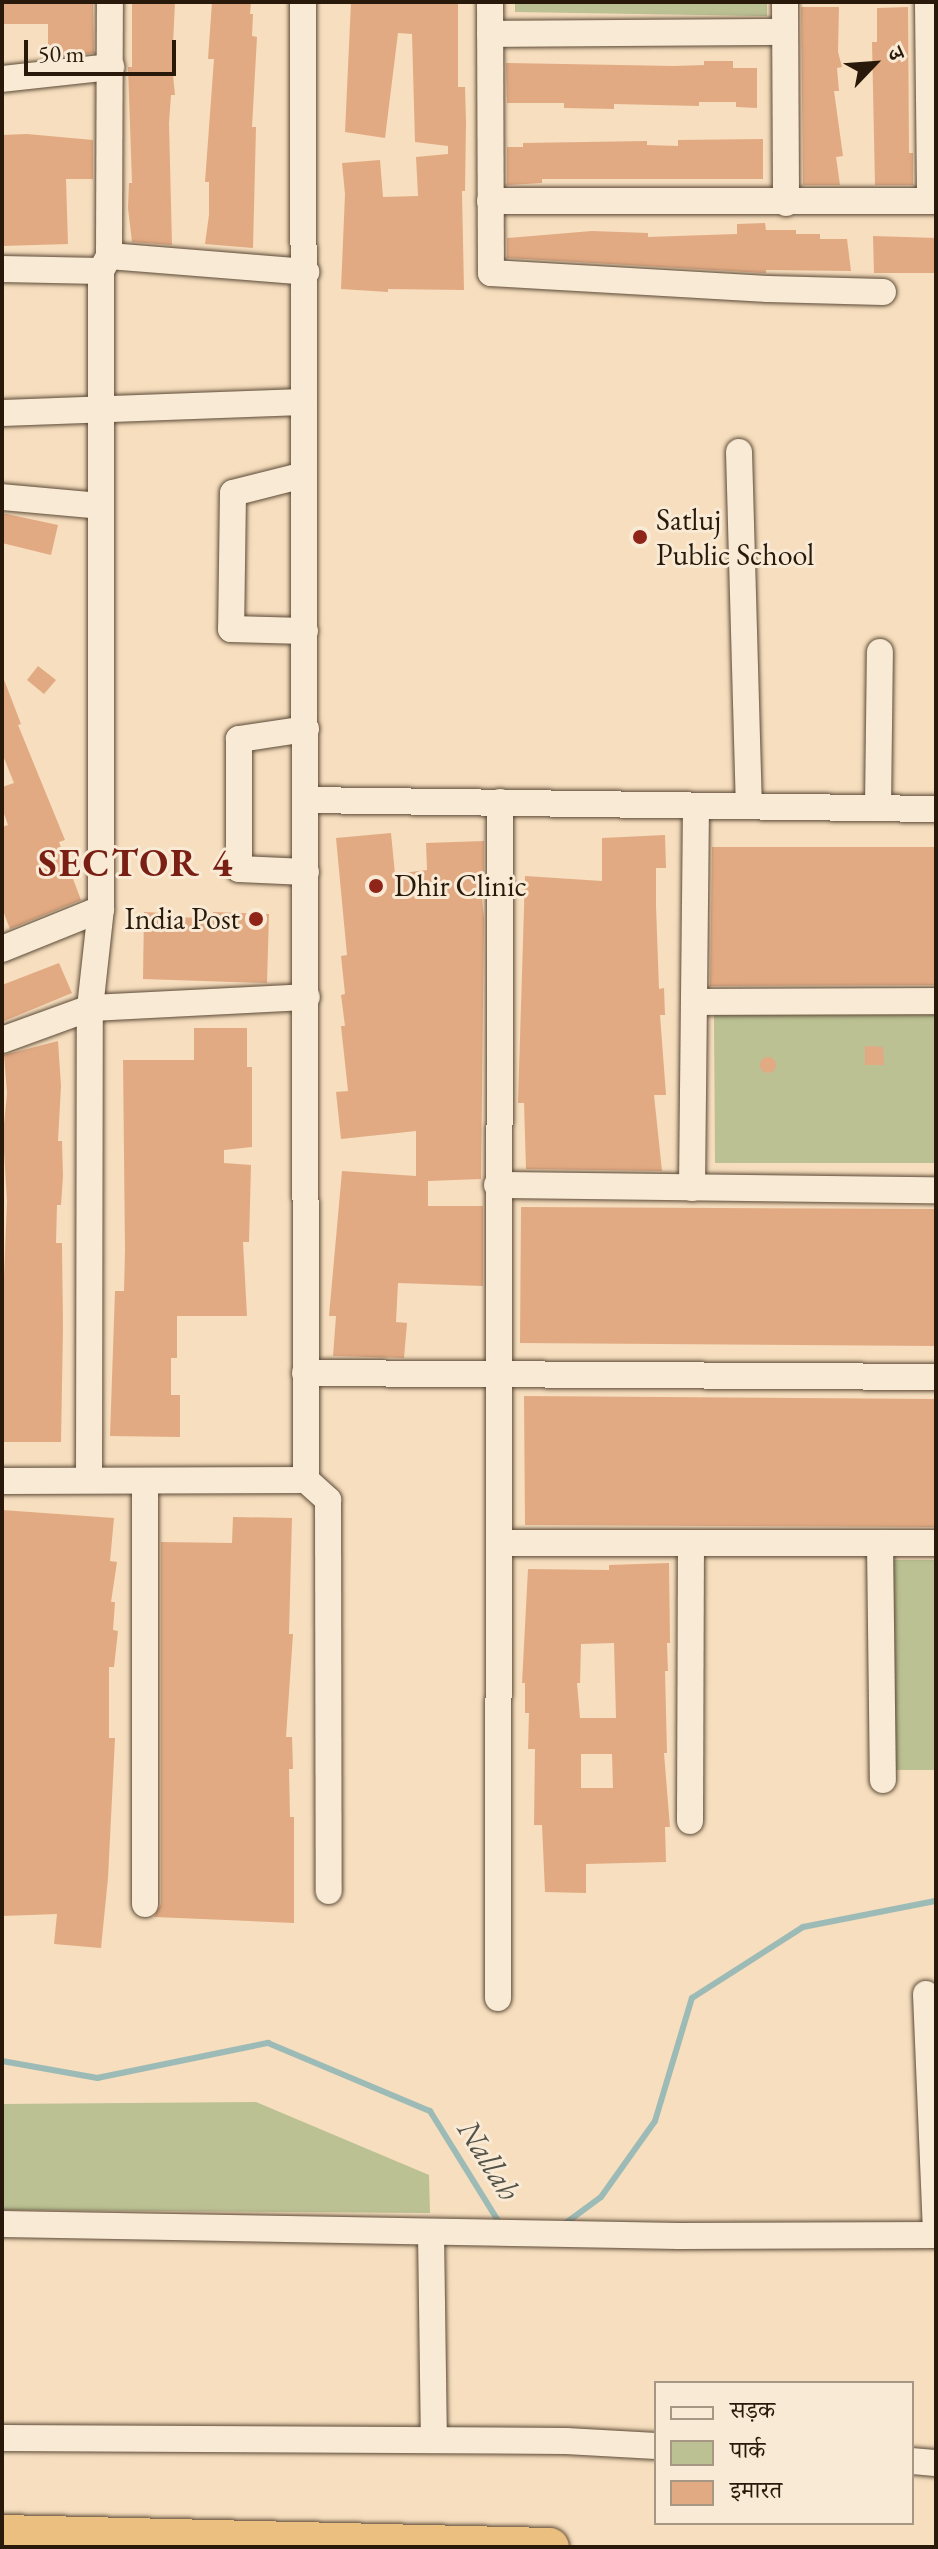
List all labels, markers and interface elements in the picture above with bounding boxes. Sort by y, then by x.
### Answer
scale bar [28,24,180,74]
north arrow [834,24,914,104]
text: 50 m [38,38,85,69]
text: उ [881,42,912,65]
place label: Satluj Public School [656,502,814,572]
marker: Satluj Public School [631,528,649,546]
district label: SECTOR 4 [38,840,234,886]
place label: Dhir Clinic [394,868,527,904]
marker: Dhir Clinic [365,875,387,897]
place label: India Post [124,901,240,937]
marker: India Post [247,910,265,928]
water label: Nallah [449,2112,529,2208]
legend [654,2381,914,2525]
text: सड़क [730,2394,775,2425]
text: पार्क [730,2434,765,2465]
text: इमारत [730,2474,782,2505]

